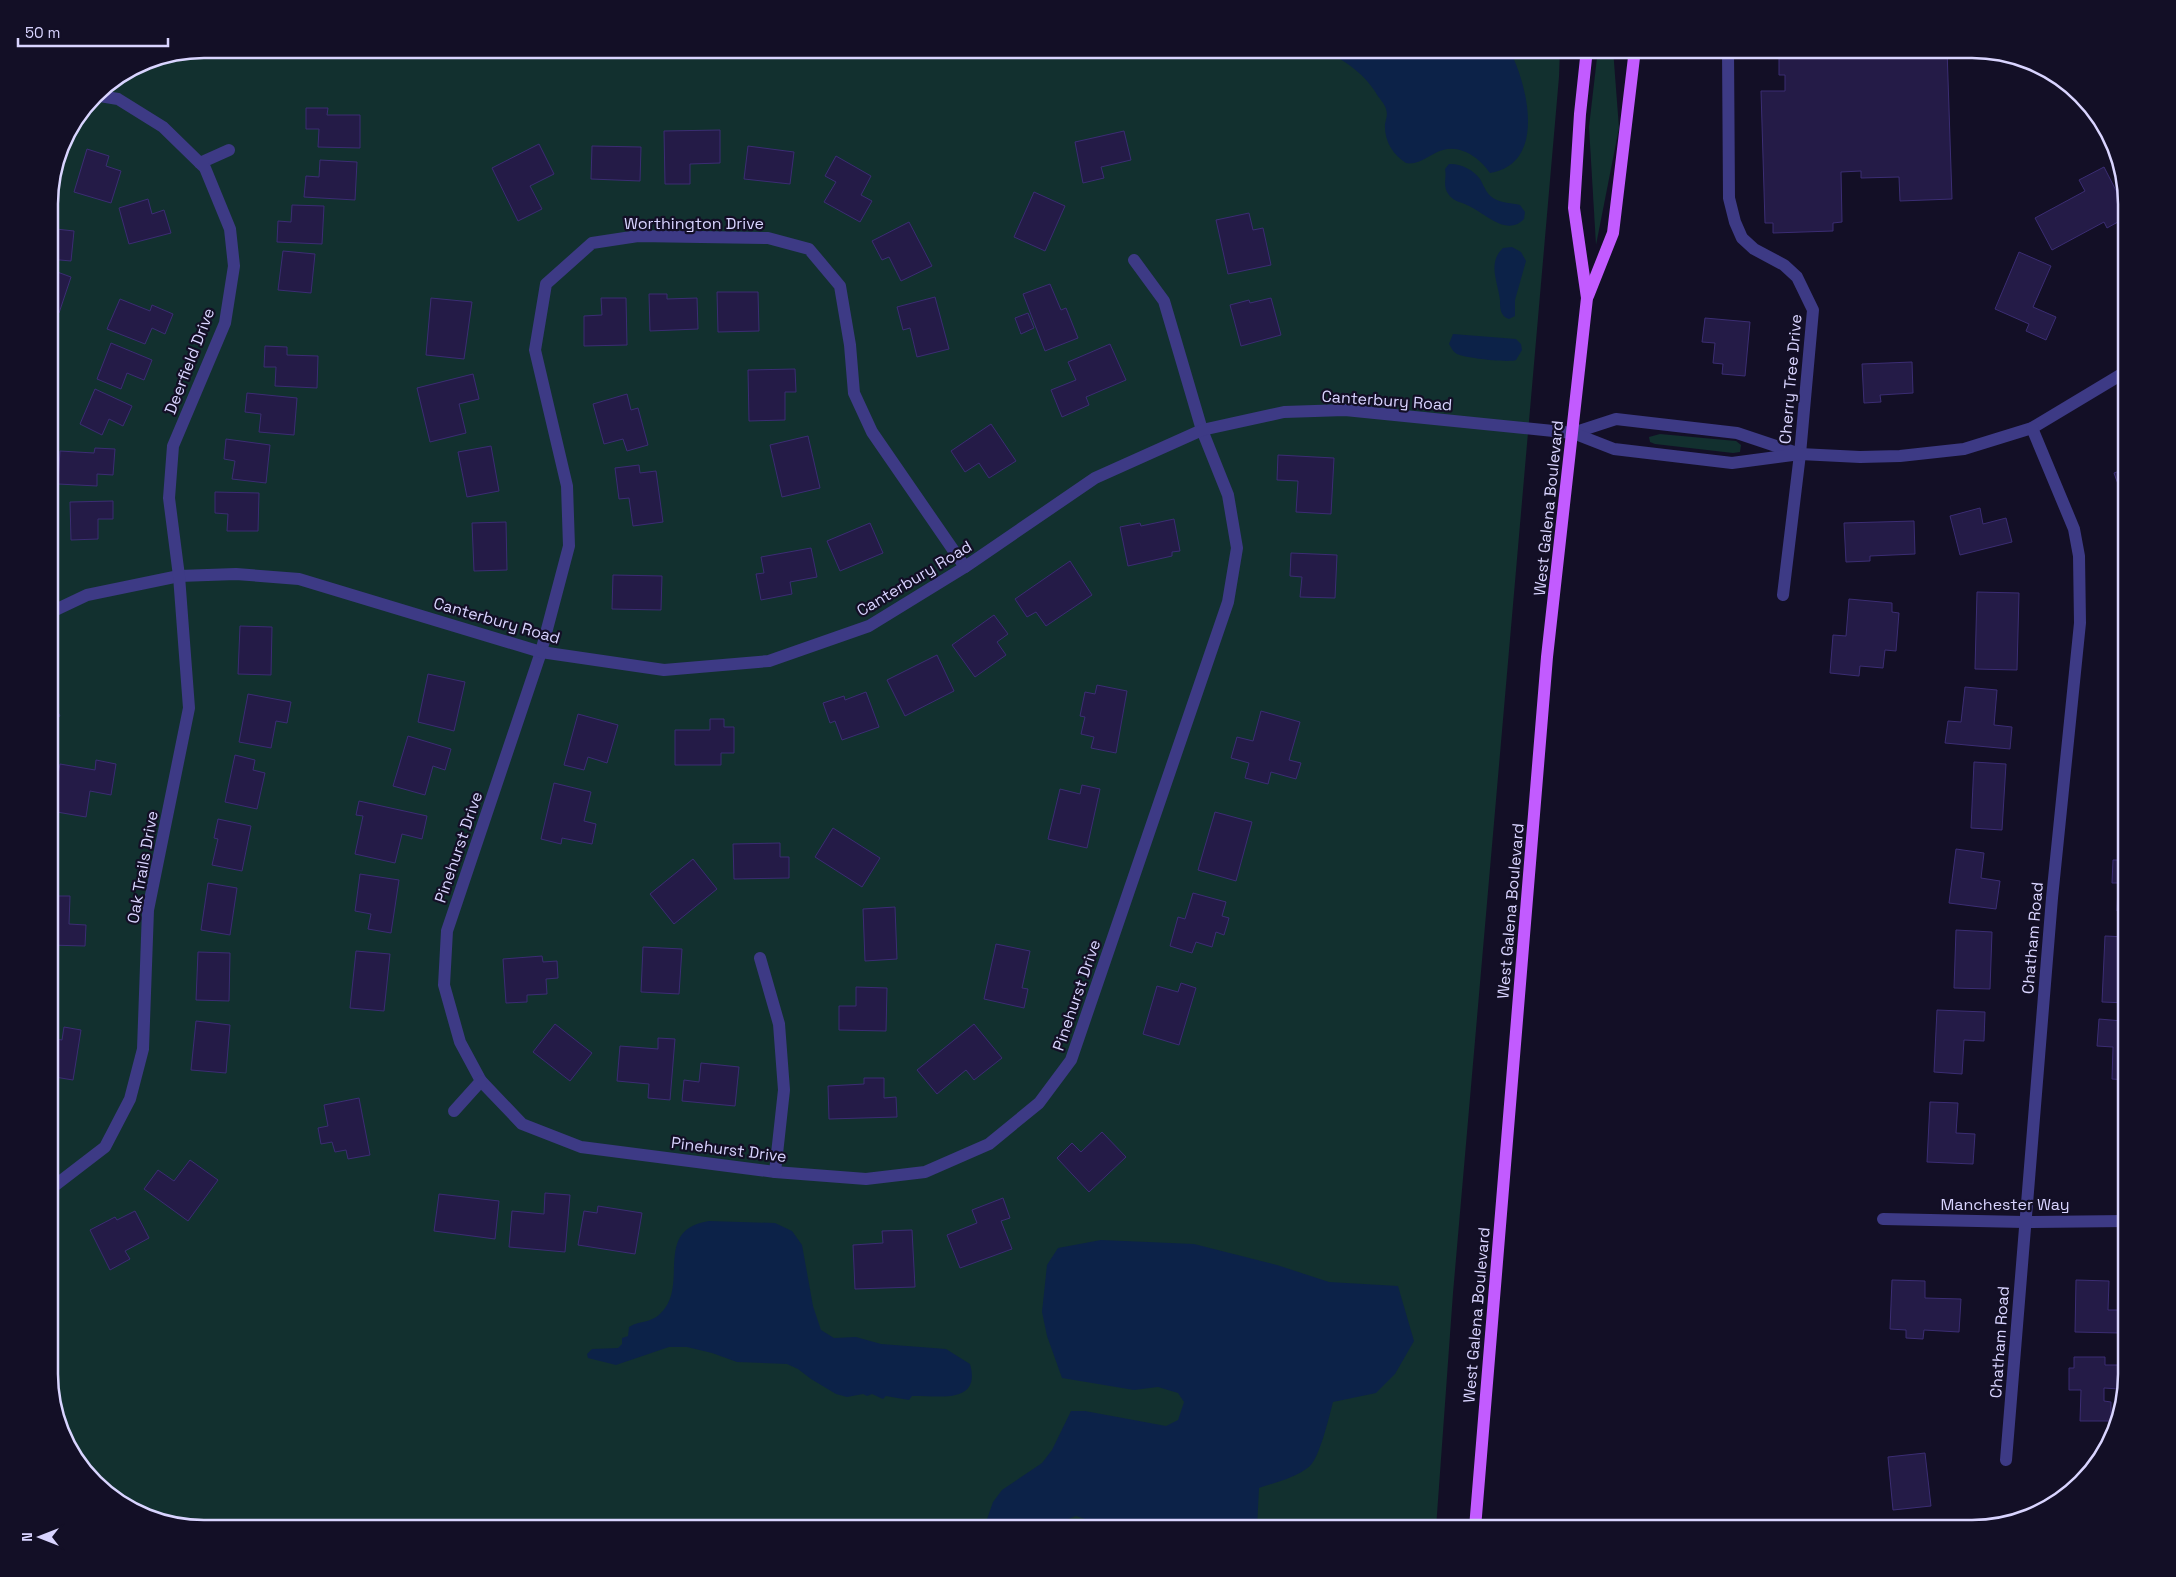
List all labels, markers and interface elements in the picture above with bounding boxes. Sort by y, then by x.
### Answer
scale bar [18,15,168,47]
text: 50 m [25,23,60,42]
street label: Worthington Drive [624,213,764,234]
street label: Deerfield Drive [160,305,219,417]
street label: Cherry Tree Drive [1774,313,1807,445]
street label: Canterbury Road [1321,385,1453,416]
street label: West Galena Boulevard [1529,419,1568,597]
street label: Canterbury Road [853,536,976,621]
street label: Canterbury Road [431,592,563,649]
street label: Pinehurst Drive [430,789,487,906]
street label: Oak Trails Drive [122,809,163,925]
street label: West Galena Boulevard [1492,822,1529,1000]
street label: Chatham Road [2017,881,2048,995]
street label: Pinehurst Drive [1048,937,1105,1054]
street label: Pinehurst Drive [670,1132,788,1167]
street label: Manchester Way [1940,1194,2070,1215]
street label: West Galena Boulevard [1458,1226,1495,1404]
street label: Chatham Road [1985,1285,2014,1399]
north arrow [15,1512,65,1562]
text: N [18,1532,36,1542]

